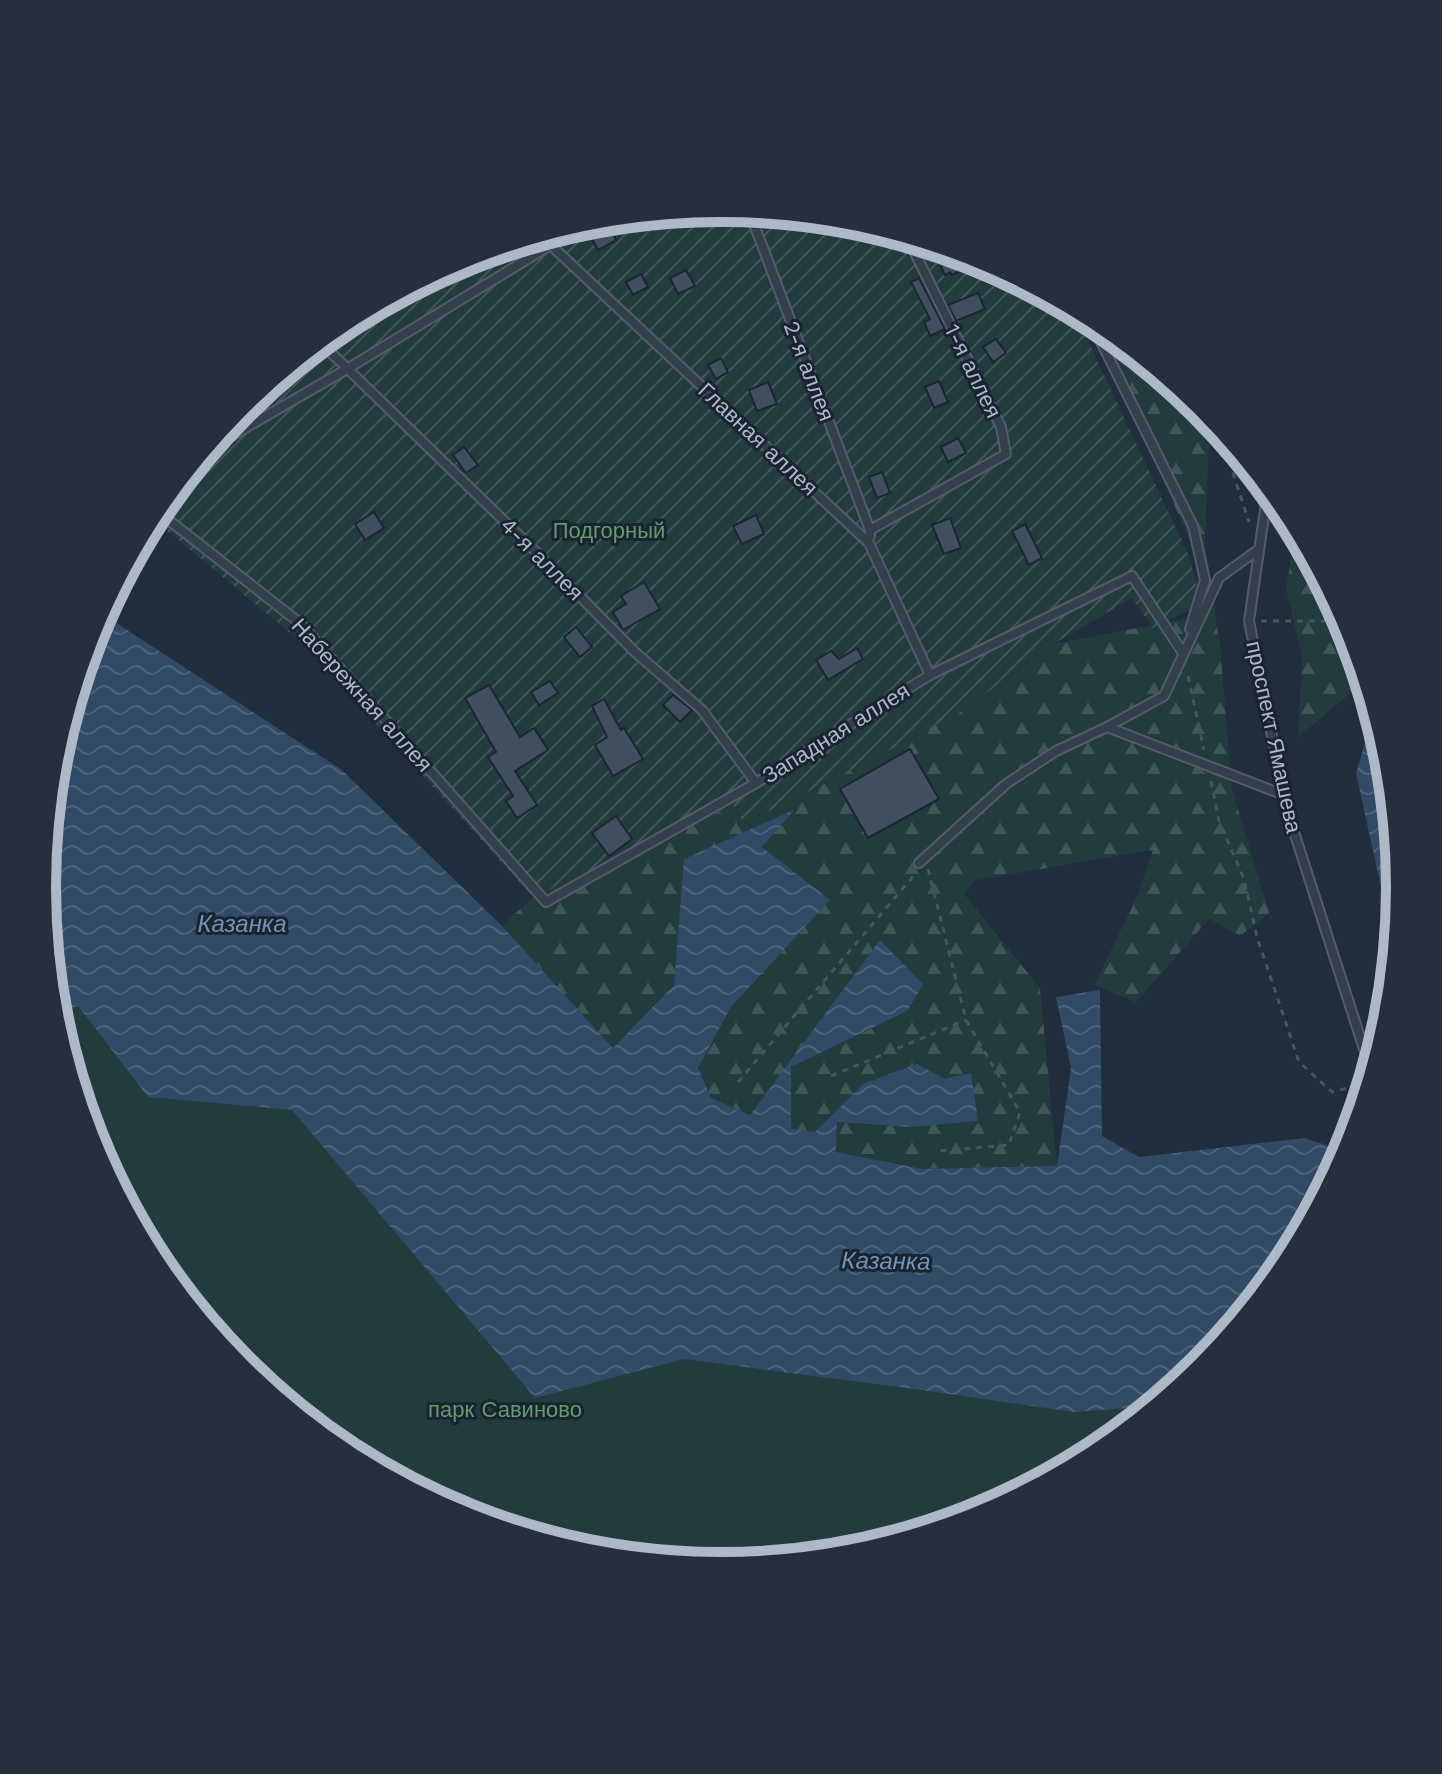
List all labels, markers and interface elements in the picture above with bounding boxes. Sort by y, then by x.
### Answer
street label: 2-я аллея [778,317,840,425]
street label: 1-я аллея [940,320,1006,422]
street label: Главная аллея [693,378,823,500]
street label: 4-я аллея [496,513,588,605]
park label: Подгорный [553,518,665,543]
street label: Набережная аллея [287,613,437,777]
street label: проспект Ямашева [1241,639,1307,836]
street label: Западная аллея [758,678,914,788]
water label: Казанка [197,910,287,938]
water label: Казанка [841,1246,931,1276]
park label: парк Савиново [428,1397,582,1422]

